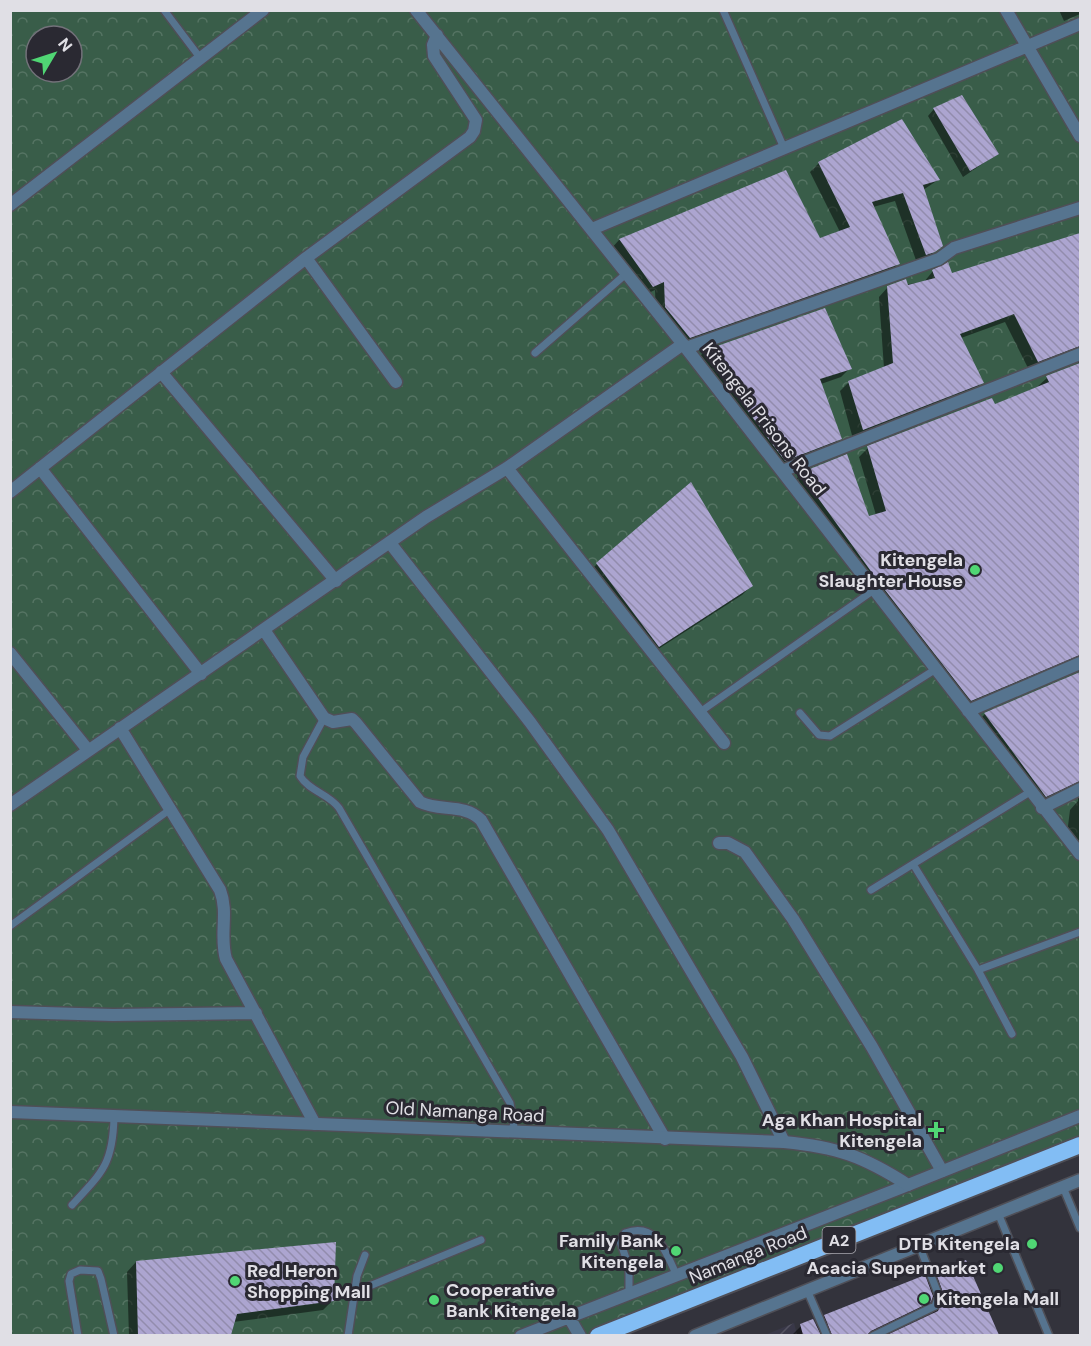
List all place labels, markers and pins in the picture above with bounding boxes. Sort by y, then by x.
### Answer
place label: Kitengela Slaughter House [819,548,963,593]
marker: Kitengela Slaughter House [968,563,982,577]
place label: Aga Khan Hospital Kitengela [762,1108,922,1153]
marker: Aga Khan Hospital Kitengela [927,1121,945,1139]
place label: Family Bank Kitengela [559,1229,665,1274]
place label: DTB Kitengela [898,1232,1020,1256]
marker: DTB Kitengela [1025,1237,1039,1251]
marker: Family Bank Kitengela [669,1244,683,1258]
place label: Acacia Supermarket [807,1256,986,1280]
place label: Red Heron Shopping Mall [247,1259,371,1304]
marker: Acacia Supermarket [991,1261,1005,1275]
marker: Red Heron Shopping Mall [228,1274,242,1288]
place label: Cooperative Bank Kitengela [446,1278,577,1323]
place label: Kitengela Mall [936,1287,1059,1311]
marker: Kitengela Mall [917,1292,931,1306]
marker: Cooperative Bank Kitengela [427,1293,441,1307]

